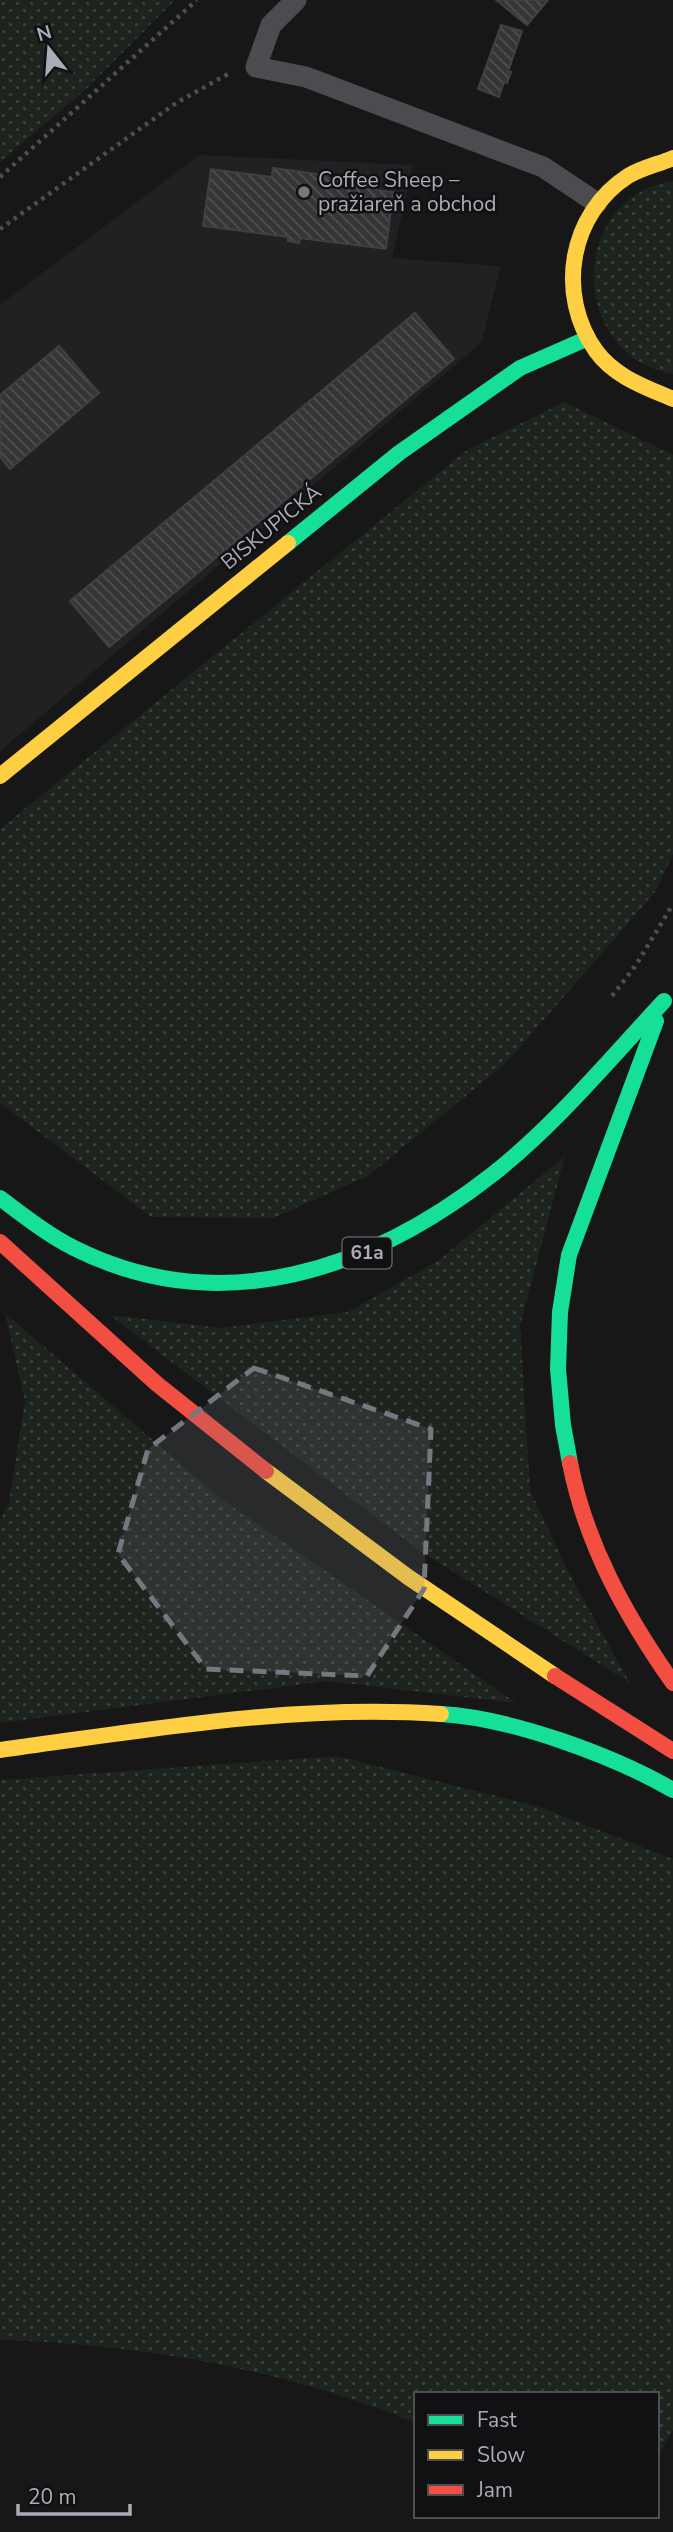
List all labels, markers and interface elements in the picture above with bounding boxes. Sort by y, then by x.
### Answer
north arrow [14,14,84,84]
text: N [34,19,55,48]
place label: Coffee Sheep – pražiareň a obchod [318,166,496,218]
marker: Coffee Sheep – pražiareň a obchod [296,184,312,200]
street label: BISKUPICKÁ [215,478,327,576]
road number: 61a [342,1238,392,1268]
legend [414,2392,659,2518]
text: Fast [477,2406,517,2434]
text: Slow [477,2441,526,2469]
scale bar [18,2472,130,2516]
text: Jam [476,2476,513,2504]
text: 20 m [28,2483,77,2511]

